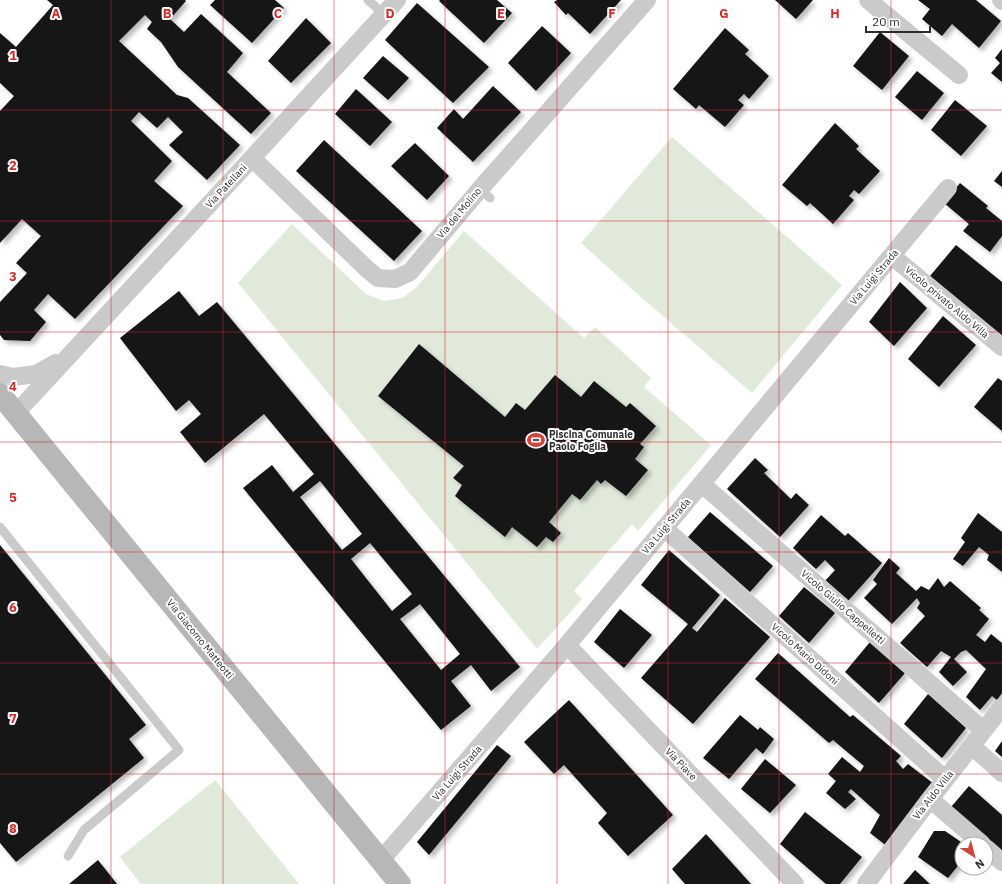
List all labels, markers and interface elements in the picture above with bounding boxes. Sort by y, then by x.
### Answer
text: A [52,5,61,22]
text: B [163,5,172,22]
text: C [274,5,283,22]
text: D [385,5,395,22]
text: E [497,5,505,22]
text: F [608,5,616,22]
text: G [719,5,729,22]
text: H [830,5,840,22]
scale bar [866,8,930,34]
text: 20 m [872,14,900,29]
text: 1 [9,47,17,64]
text: 2 [9,157,17,174]
street label: Via Patellani [202,161,250,211]
street label: Via del Molino [434,184,484,241]
street label: Via Luigi Strada [847,246,902,308]
street label: Vicolo privato Aldo Villa [902,263,992,341]
text: 3 [9,268,17,285]
text: 4 [9,378,17,395]
place label: Piscina Comunale Paolo Foglia [549,428,633,453]
sports icon: Piscina Comunale Paolo Foglia [526,430,546,450]
text: 5 [9,489,17,506]
street label: Via Luigi Strada [639,495,694,557]
street label: Vicolo Giulio Cappelletti [798,567,888,647]
street label: Via Giacomo Matteotti [164,596,236,682]
text: 6 [9,599,17,616]
street label: Vicolo Mario Didoni [769,620,841,688]
text: 7 [9,710,17,727]
street label: Via Luigi Strada [429,742,485,803]
street label: Via Piave [662,745,700,783]
street label: Via Aldo Villa [910,767,957,822]
text: 8 [9,820,17,837]
north arrow [954,836,994,876]
text: N [973,856,987,872]

